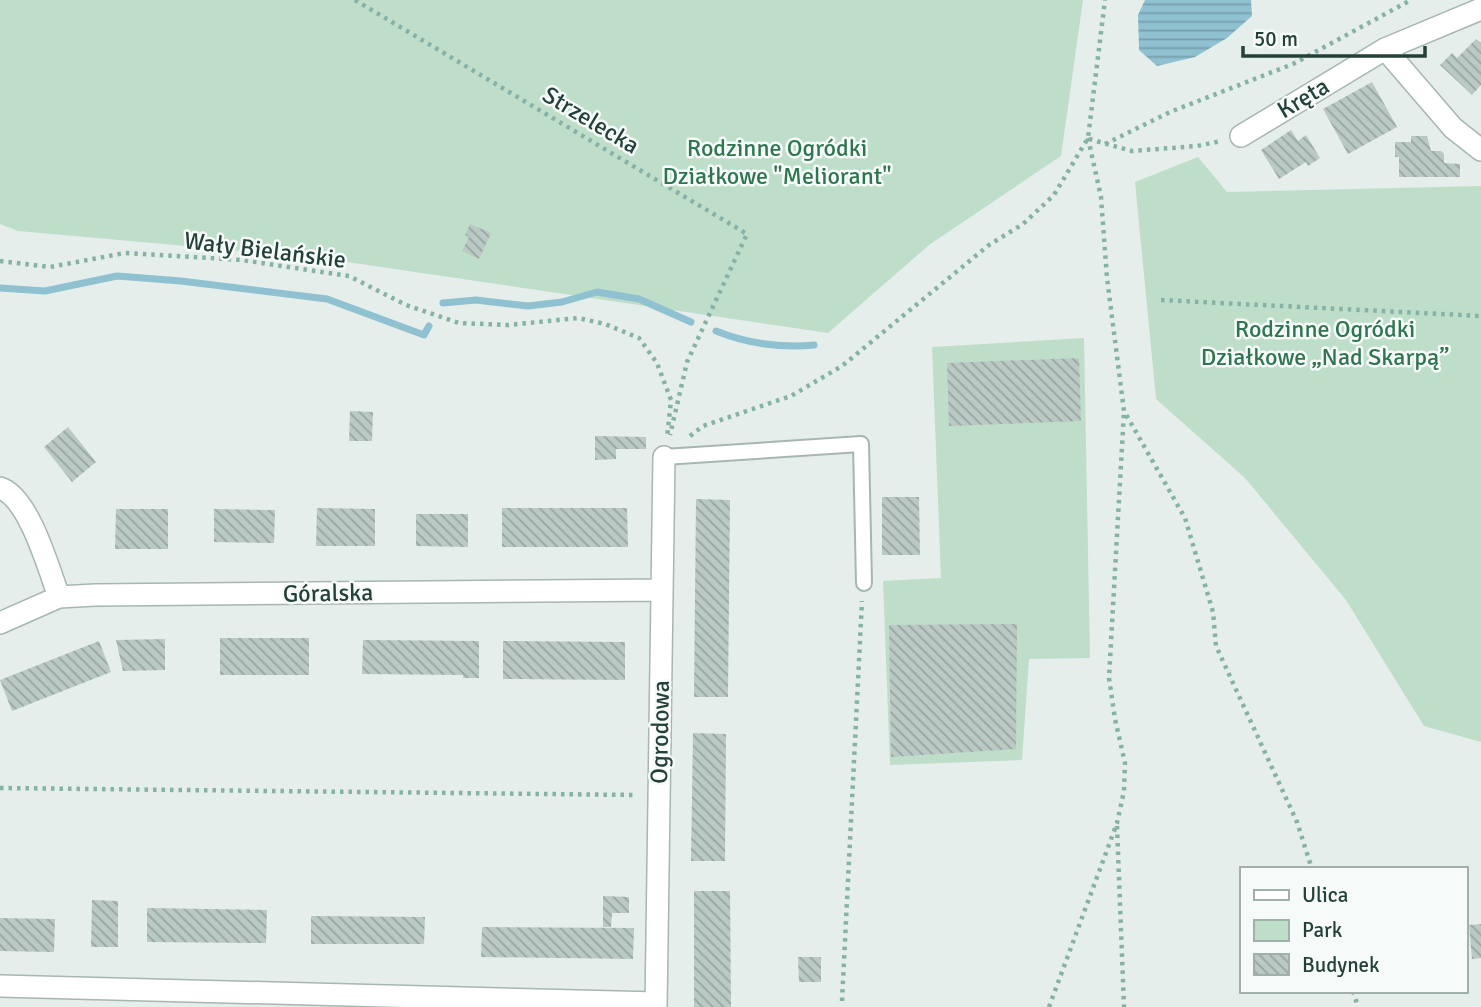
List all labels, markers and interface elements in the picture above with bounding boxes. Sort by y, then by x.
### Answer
scale bar [1243,14,1425,58]
text: 50 m [1254,26,1298,52]
street label: Kręta [1272,71,1334,125]
street label: Strzelecka [537,79,645,161]
park label: Rodzinne Ogródki Działkowe "Meliorant" [663,133,891,191]
street label: Wały Bielańskie [182,225,348,275]
park label: Rodzinne Ogródki Działkowe „Nad Skarpą” [1201,314,1449,372]
street label: Góralska [282,577,374,609]
street label: Ogrodowa [644,680,676,784]
legend [1240,867,1467,993]
text: Ulica [1302,882,1348,908]
text: Park [1302,917,1343,943]
text: Budynek [1302,952,1380,978]

